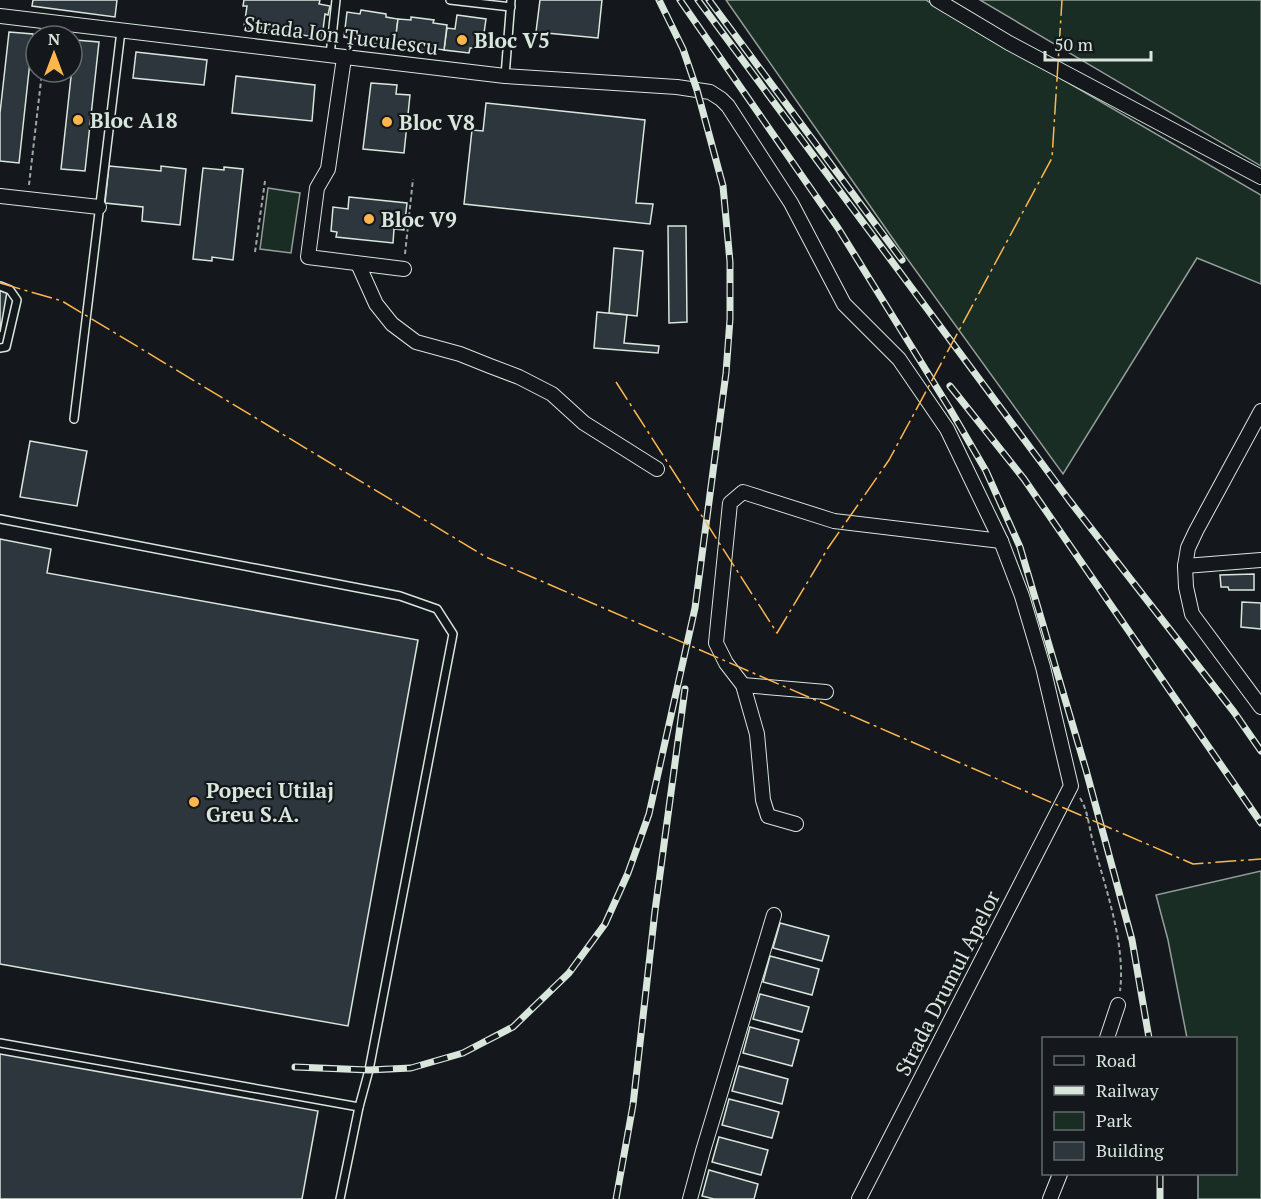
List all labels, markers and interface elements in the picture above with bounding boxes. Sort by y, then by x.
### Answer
street label: Strada Ion Țuculescu [242,9,440,61]
north arrow [24,24,84,84]
scale bar [1045,24,1152,62]
place label: Bloc V5 [474,26,550,54]
text: N [48,28,60,50]
text: 50 m [1054,32,1094,56]
marker: Bloc V5 [455,33,469,47]
place label: Bloc A18 [90,106,178,134]
place label: Bloc V8 [399,108,475,136]
marker: Bloc A18 [71,113,85,127]
marker: Bloc V8 [380,115,394,129]
place label: Bloc V9 [381,205,457,233]
marker: Bloc V9 [362,212,376,226]
place label: Popeci Utilaj Greu S.A. [206,776,334,828]
marker: Popeci Utilaj Greu S.A. [187,795,201,809]
street label: Strada Drumul Apelor [888,886,1006,1080]
legend [1042,1037,1237,1175]
text: Road [1096,1048,1136,1072]
text: Railway [1096,1078,1160,1102]
text: Park [1096,1108,1133,1132]
text: Building [1096,1138,1164,1162]

